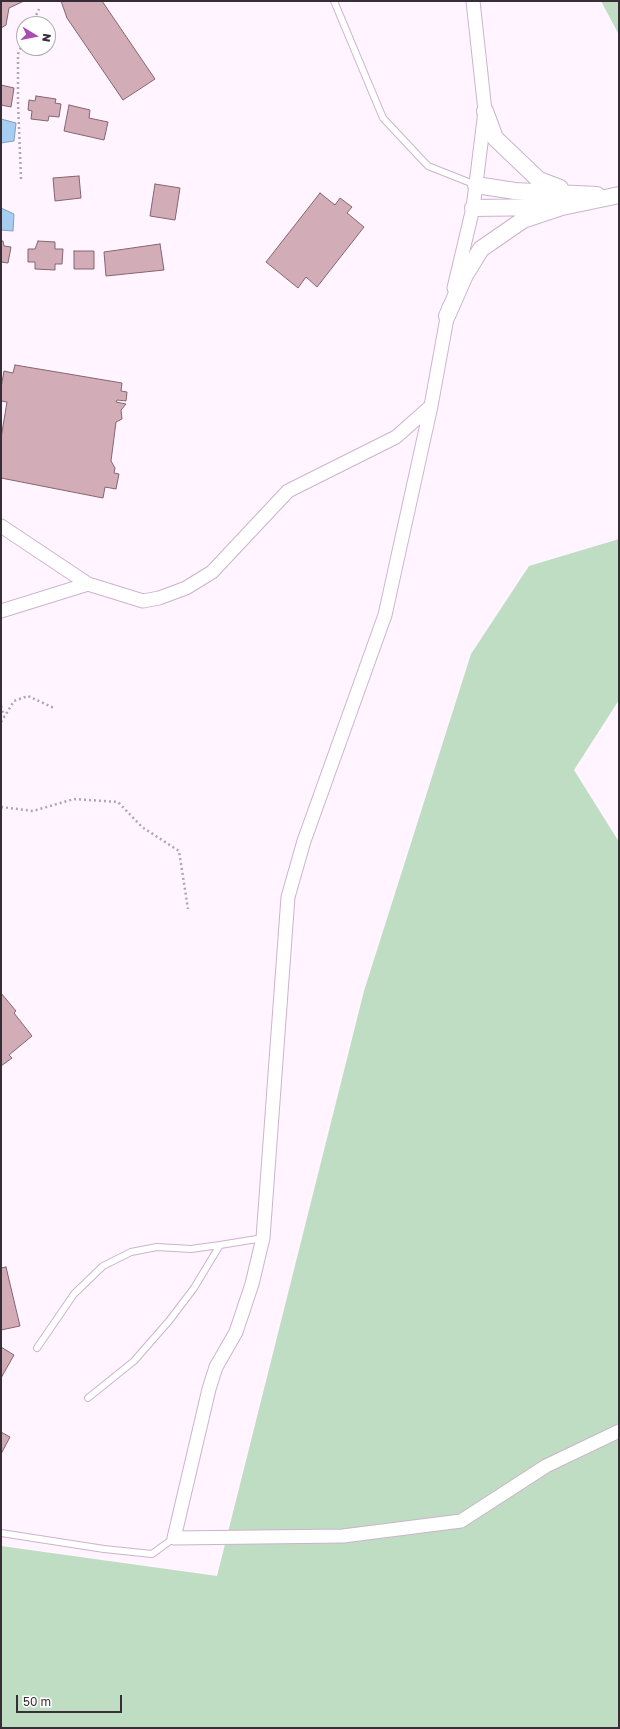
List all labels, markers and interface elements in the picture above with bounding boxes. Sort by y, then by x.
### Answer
north arrow [16,16,56,56]
text: N [40,33,54,43]
scale bar [18,1687,124,1713]
text: 50 m [23,1694,51,1709]

